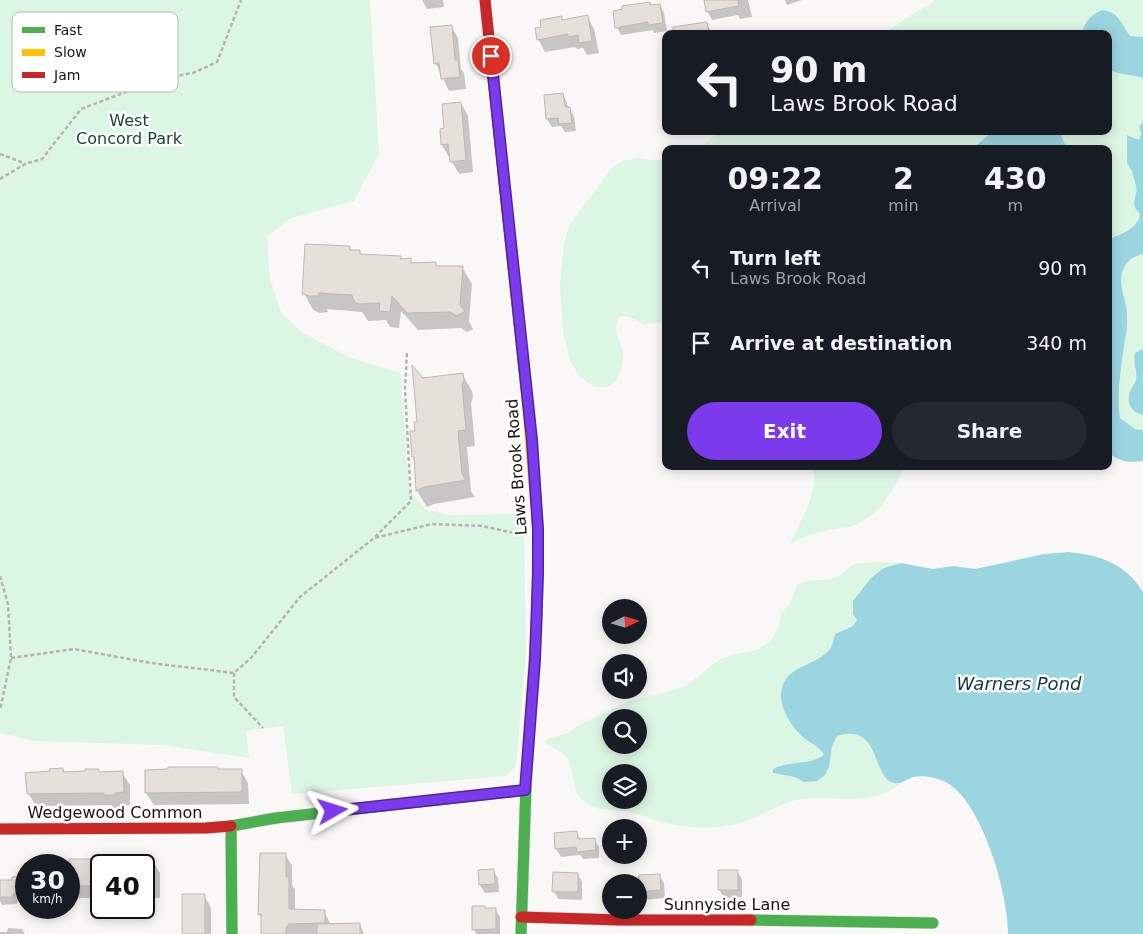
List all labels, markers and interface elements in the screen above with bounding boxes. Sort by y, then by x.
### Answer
legend [12,12,178,92]
text: Fast [54,22,83,38]
pin [470,35,512,77]
icon: arrive [477,42,505,70]
text: Slow [54,44,87,60]
icon: left [687,50,752,115]
text: 90 m [770,50,867,90]
text: Jam [53,67,80,83]
text: Laws Brook Road [770,91,958,116]
park label: West Concord Park [76,111,183,148]
text: 09:22 [727,161,823,196]
text: 2 [893,161,914,196]
text: 430 [984,161,1047,196]
text: Arrival [749,196,801,215]
text: min [888,196,919,215]
text: m [1007,196,1023,215]
text: Turn left [730,247,821,269]
icon: left [687,254,715,282]
text: 90 m [1038,257,1087,279]
text: Laws Brook Road [730,269,867,288]
icon: arrive [687,329,715,357]
text: Arrive at destination [730,332,952,354]
text: 340 m [1026,332,1087,354]
street label: Laws Brook Road [502,398,531,536]
button: Exit [687,402,882,460]
button: Share [892,402,1087,460]
north arrow [602,599,648,644]
map controls [602,599,647,919]
button: sound [602,654,647,699]
water label: Warners Pond [957,673,1082,694]
button: search [602,709,647,754]
button: layers [602,764,647,809]
position arrow [306,784,358,836]
street label: Wedgewood Common [28,803,202,822]
button: + [602,819,647,864]
speed limit sign: 40 [90,854,155,919]
text: 30 [30,866,65,895]
button: − [602,874,647,919]
text: km/h [32,892,63,906]
street label: Sunnyside Lane [664,895,790,914]

